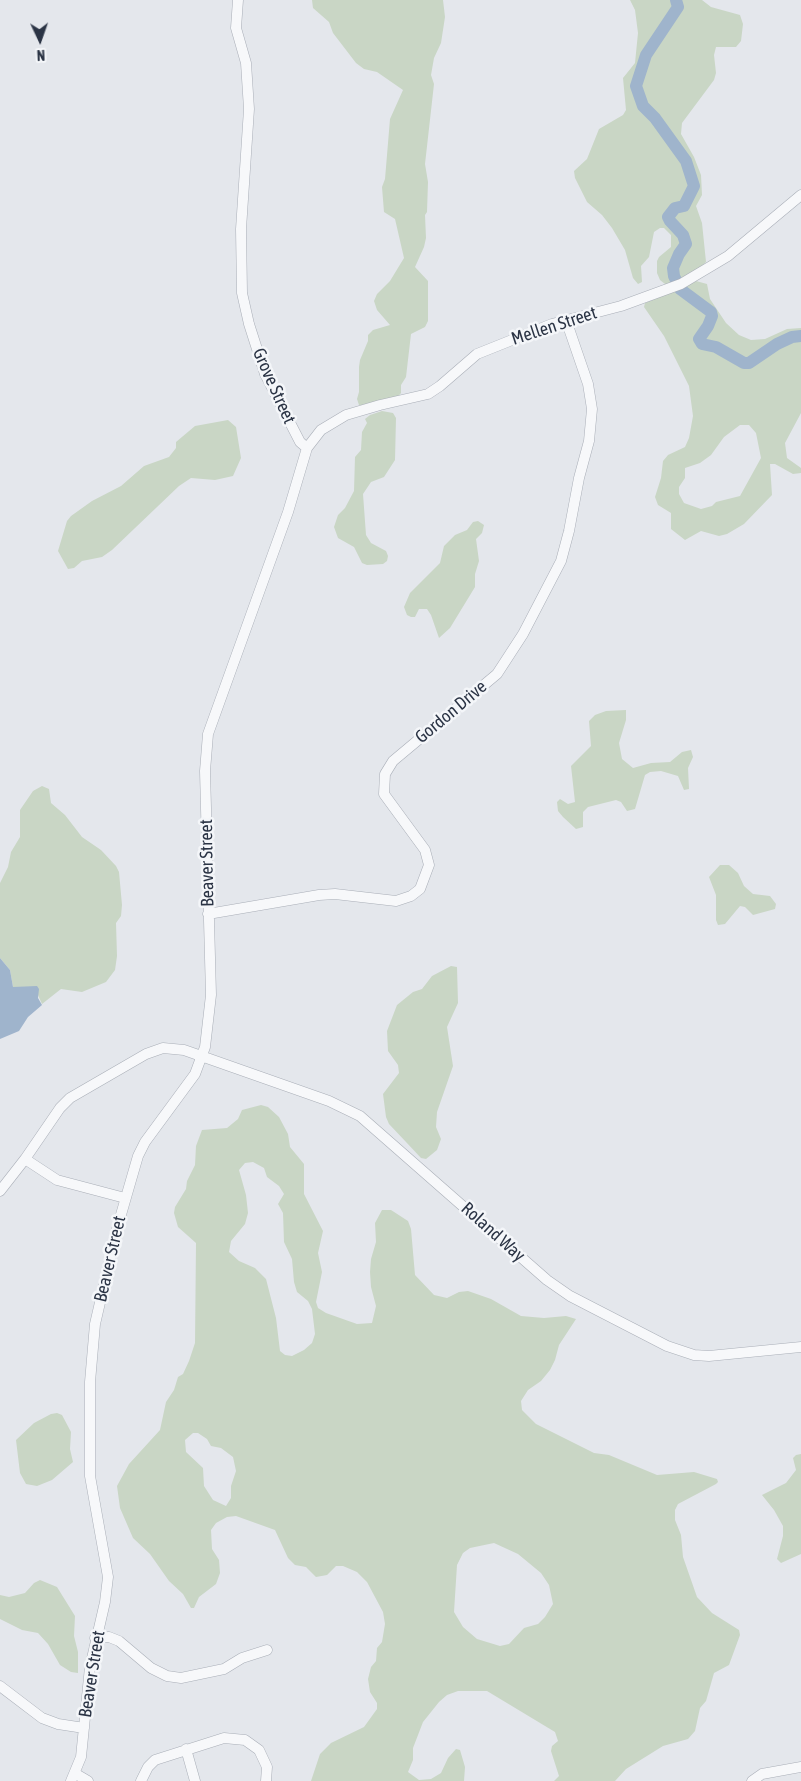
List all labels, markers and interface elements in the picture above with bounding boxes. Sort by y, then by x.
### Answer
north arrow [15,15,65,65]
text: N [36,47,45,63]
street label: Mellen Street [509,302,599,350]
street label: Grove Street [248,345,300,427]
street label: Gordon Drive [411,676,491,748]
street label: Beaver Street [195,819,219,907]
street label: Roland Way [457,1198,529,1266]
street label: Beaver Street [90,1214,130,1304]
street label: Beaver Street [74,1629,110,1719]

